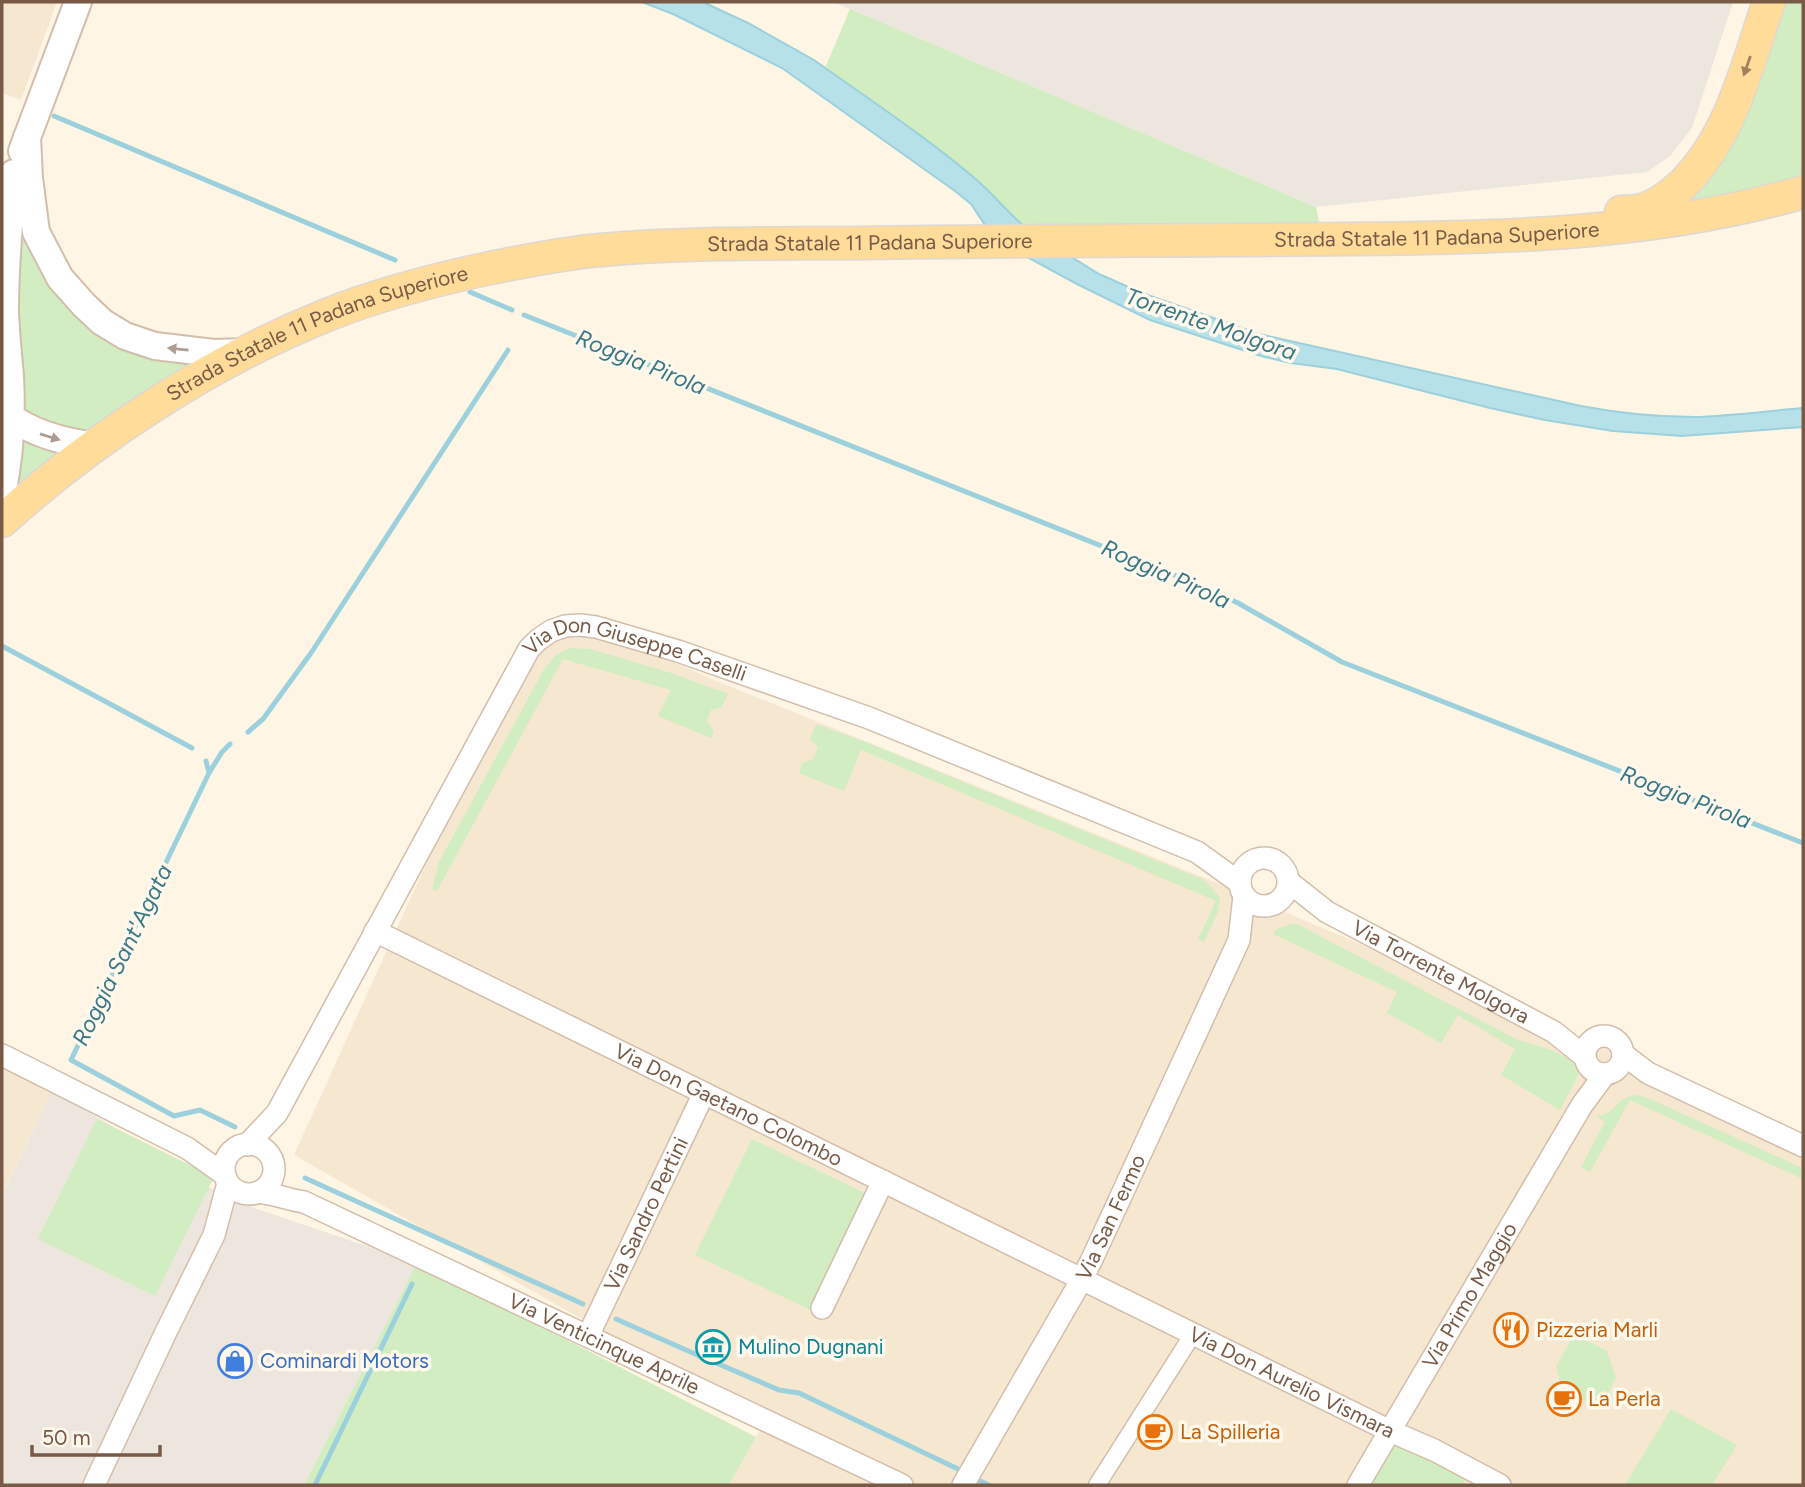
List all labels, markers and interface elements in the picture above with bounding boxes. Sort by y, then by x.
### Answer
one-way arrow [1741,56,1752,77]
street label: Strada Statale 11 Padana Superiore [1274,216,1600,252]
street label: Strada Statale 11 Padana Superiore [707,228,1033,256]
street label: Strada Statale 11 Padana Superiore [162,260,470,406]
water label: Torrente Molgora [1122,282,1300,366]
water label: Roggia Pirola [572,323,710,401]
one-way arrow [167,343,189,354]
one-way arrow [40,432,61,443]
water label: Roggia Pirola [1097,533,1235,615]
street label: Via Don Giuseppe Caselli [517,612,750,686]
water label: Roggia Pirola [1617,759,1755,835]
water label: Roggia Sant'Agata [66,860,178,1050]
street label: Via Torrente Molgora [1348,915,1534,1029]
street label: Via Don Gaetano Colombo [610,1038,847,1171]
street label: Via Sandro Pertini [598,1133,693,1295]
street label: Via San Fermo [1070,1150,1151,1284]
street label: Via Primo Maggio [1417,1218,1522,1373]
street label: Via Venticinque Aprile [505,1288,704,1399]
restaurant icon: Pizzeria Marli [1492,1311,1530,1349]
place label: Pizzeria Marli [1536,1317,1658,1342]
street label: Via Don Aurelio Vismara [1185,1321,1399,1443]
museum icon: Mulino Dugnani [694,1328,732,1366]
place label: Mulino Dugnani [738,1334,884,1359]
shop icon: Cominardi Motors [216,1342,254,1380]
place label: Cominardi Motors [260,1348,429,1373]
cafe icon: La Perla [1545,1380,1583,1418]
place label: La Perla [1588,1386,1661,1411]
cafe icon: La Spilleria [1136,1413,1174,1451]
scale bar [32,1414,159,1458]
place label: La Spilleria [1180,1419,1280,1444]
text: 50 m [42,1425,91,1450]

